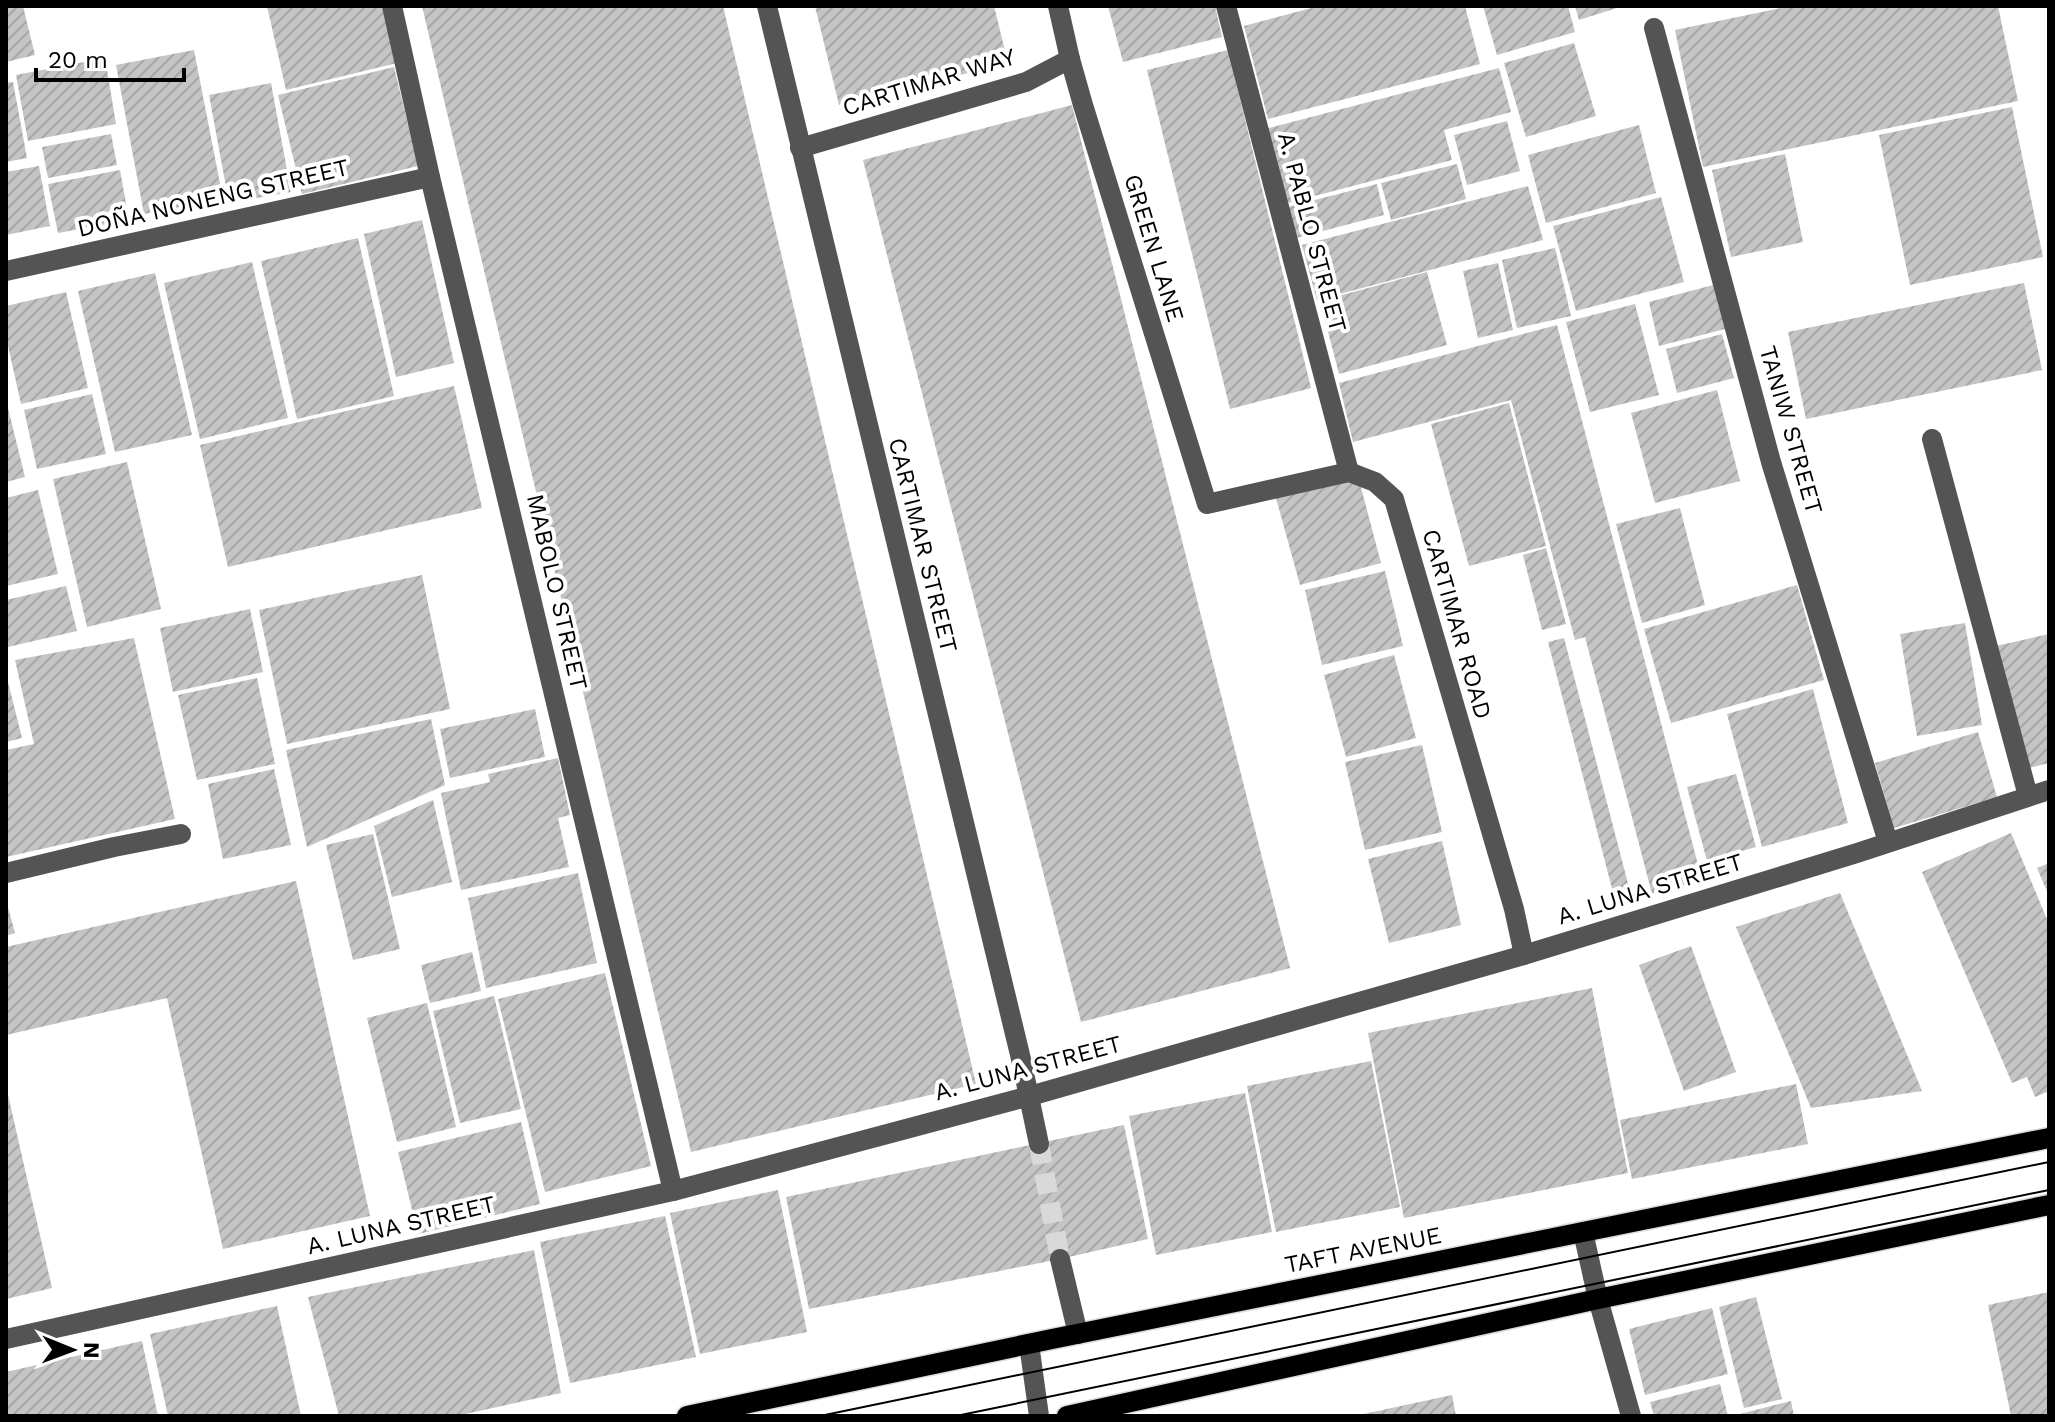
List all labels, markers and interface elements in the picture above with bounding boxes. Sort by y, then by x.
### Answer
scale bar [36,32,184,82]
street label: CARTIMAR WAY [839,42,1019,122]
text: 20 m [48,46,108,74]
street label: A. PABLO STREET [1272,129,1352,335]
street label: DOÑA NONENG STREET [74,153,352,243]
street label: GREEN LANE [1118,171,1190,325]
street label: TANIW STREET [1754,343,1828,517]
street label: CARTIMAR STREET [883,435,963,655]
street label: MABOLO STREET [521,491,593,693]
street label: CARTIMAR ROAD [1416,526,1498,722]
street label: A. LUNA STREET [1554,847,1746,931]
street label: A. LUNA STREET [931,1030,1125,1106]
street label: A. LUNA STREET [304,1190,498,1260]
street label: TAFT AVENUE [1282,1221,1444,1279]
north arrow [32,1310,112,1390]
text: N [79,1342,104,1359]

